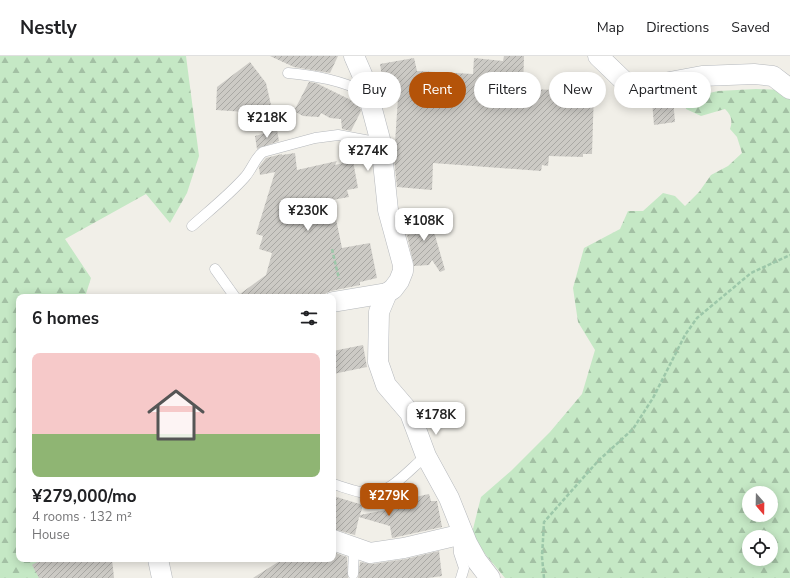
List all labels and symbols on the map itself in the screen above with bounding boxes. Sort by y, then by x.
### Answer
pin: ¥218K [239,105,295,139]
pin: ¥274K [340,138,396,172]
pin: ¥230K [280,198,336,232]
pin: ¥108K [396,208,452,242]
pin: ¥178K [408,402,464,436]
pin: ¥279K [361,483,417,517]
north arrow [742,486,778,522]

